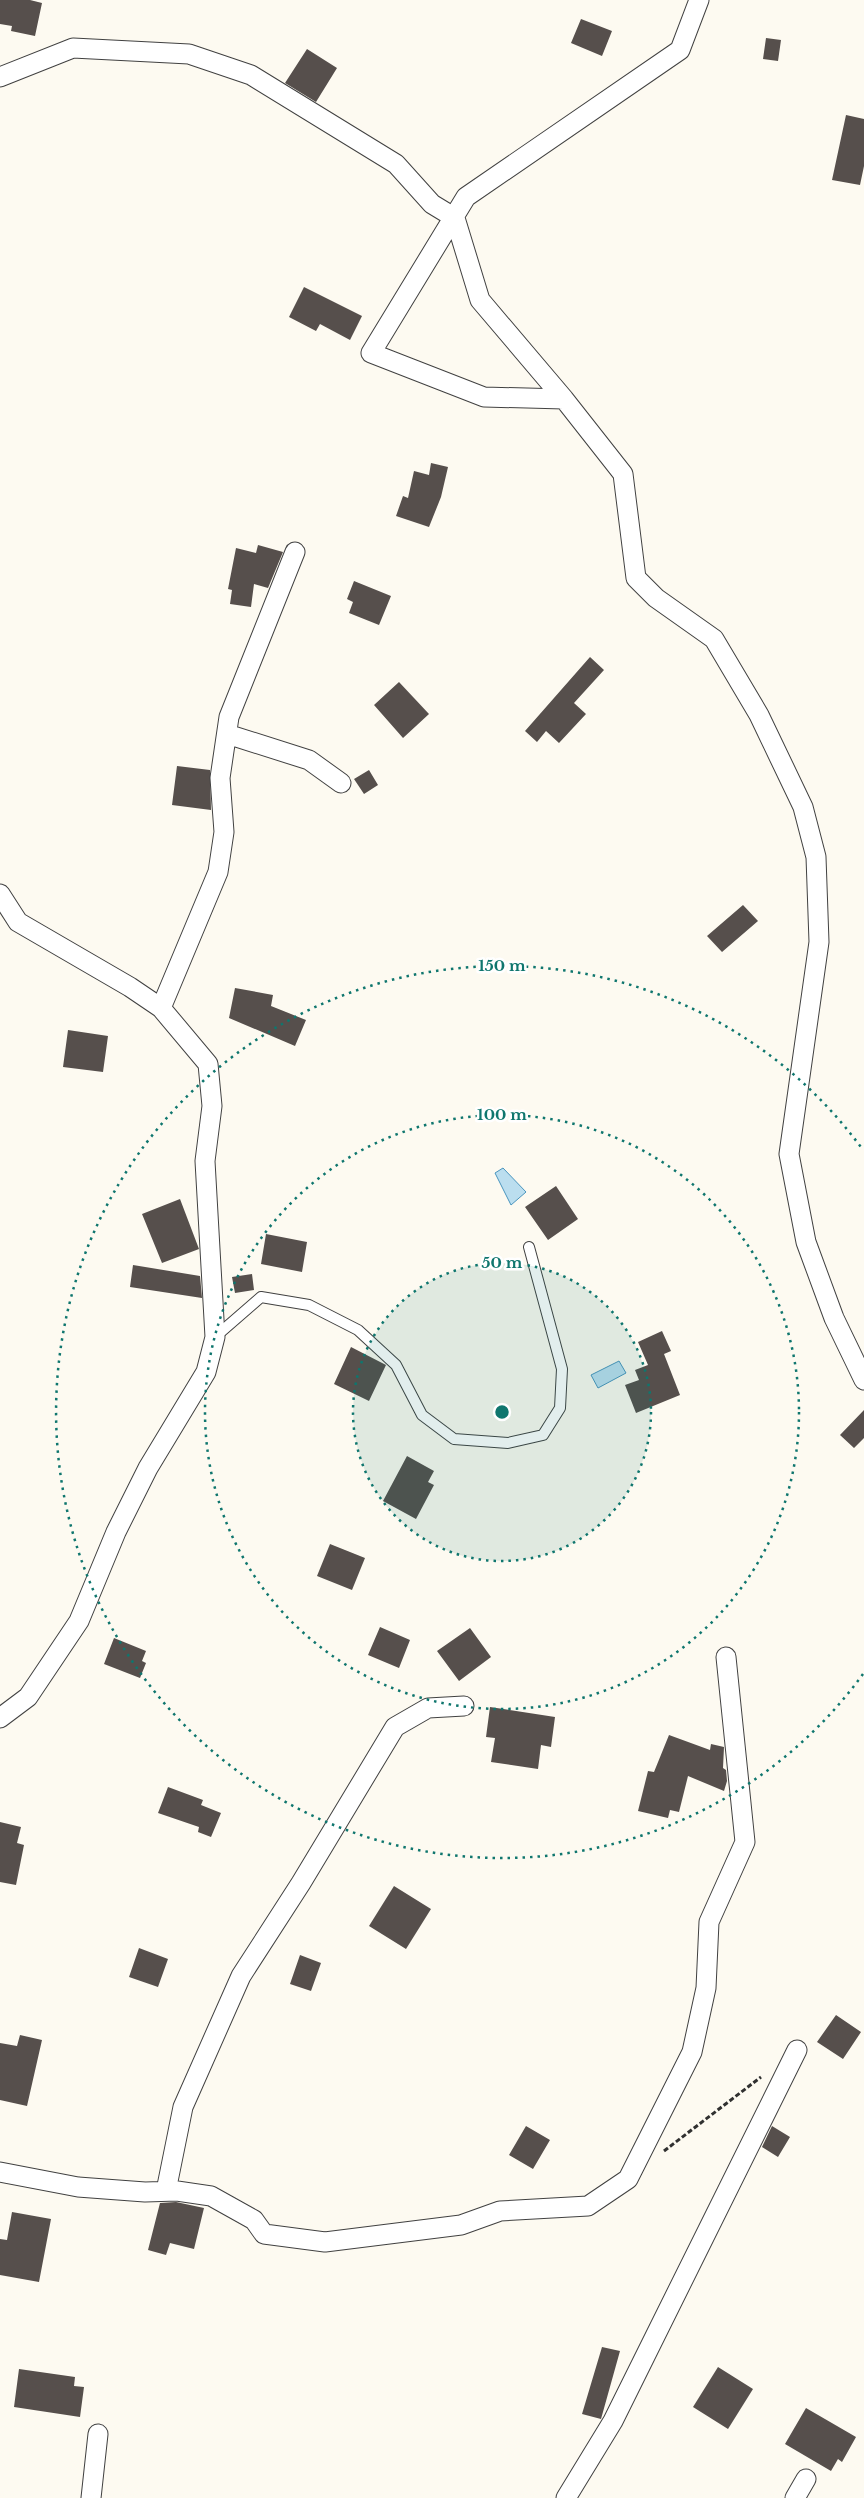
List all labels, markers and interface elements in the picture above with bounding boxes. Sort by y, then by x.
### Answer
text: 150 m [478,956,526,975]
text: 100 m [477,1105,527,1124]
text: 50 m [482,1253,523,1272]
centre of rings [493,1403,511,1421]

